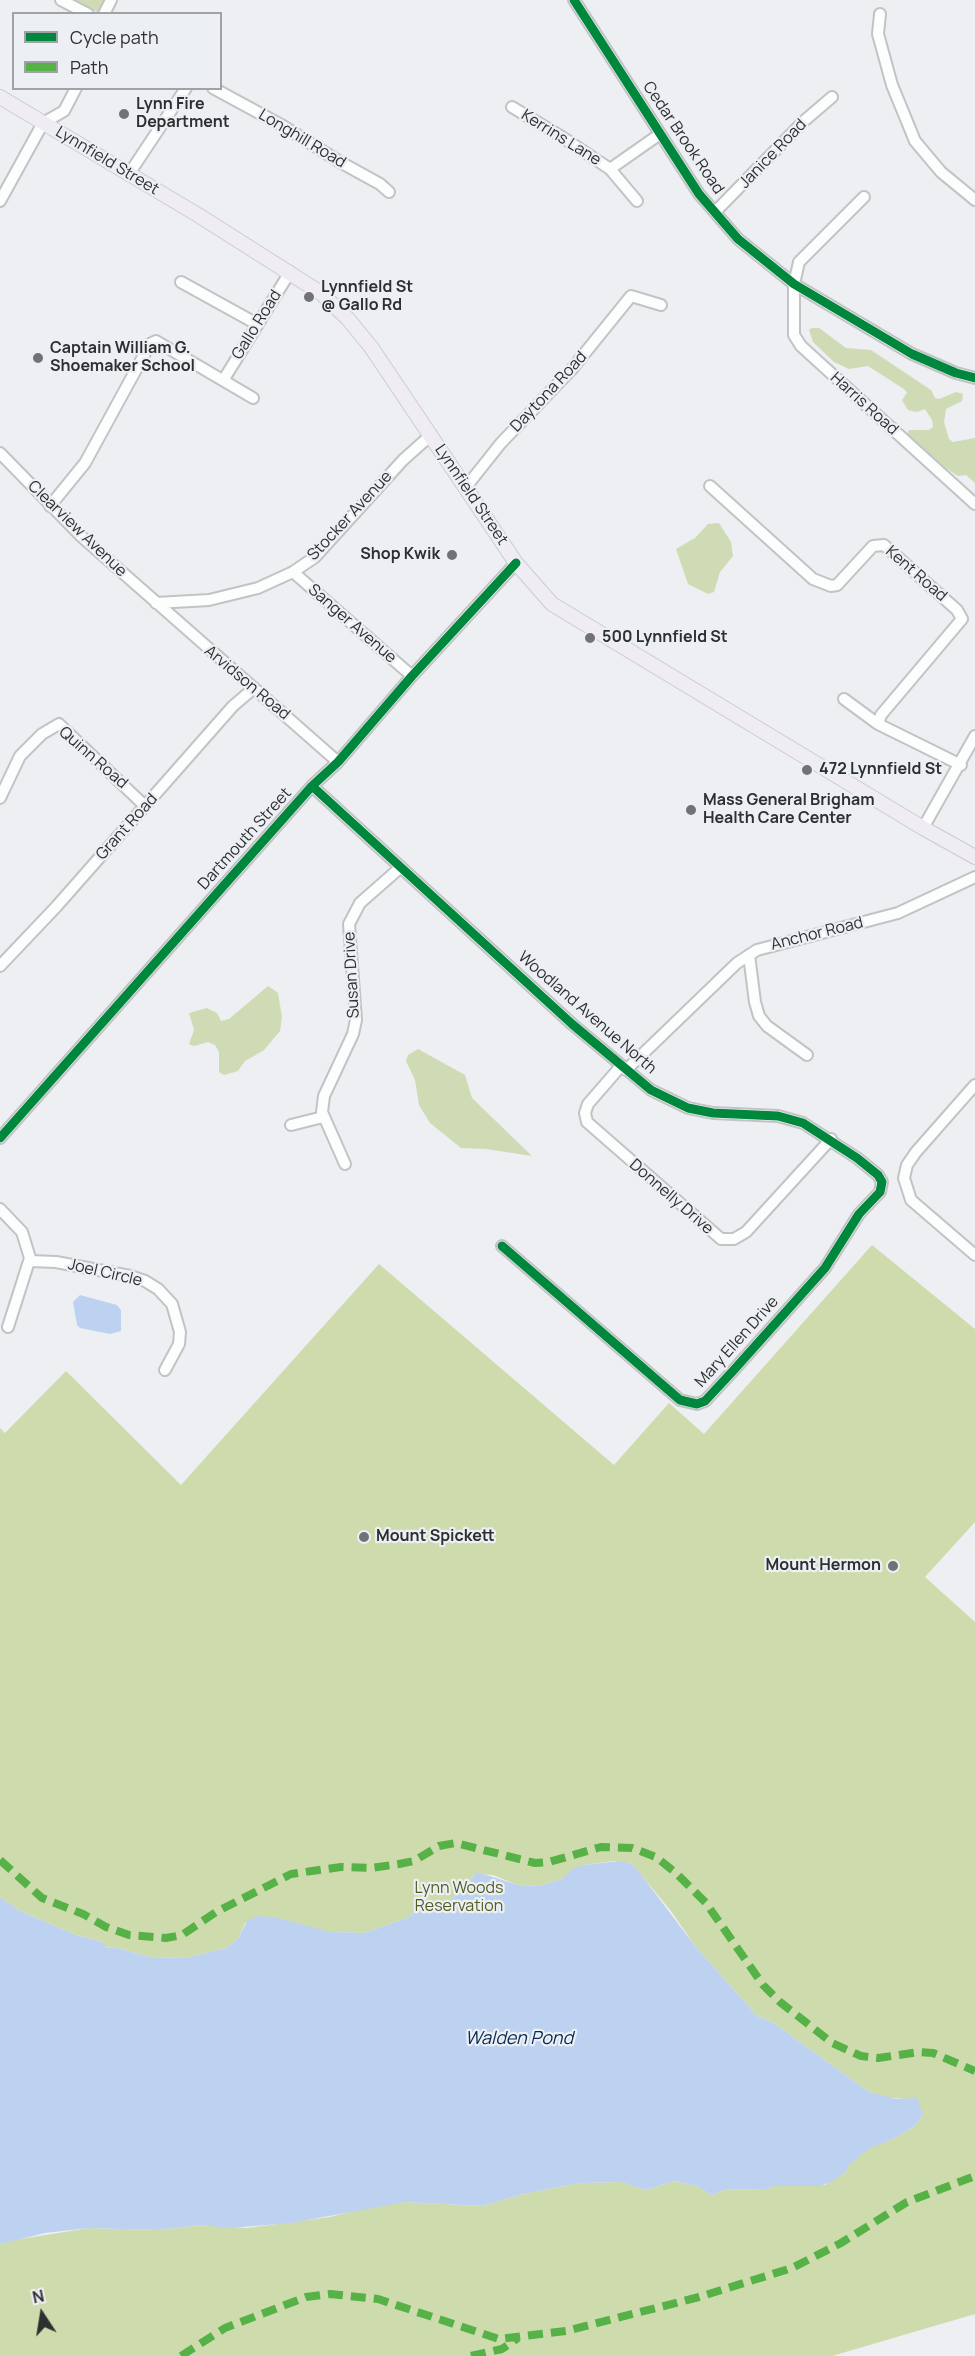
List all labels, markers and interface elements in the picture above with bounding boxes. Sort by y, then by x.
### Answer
legend [12,12,222,90]
text: Cycle path [70,25,159,49]
text: Path [70,55,108,79]
street label: Cedar Brook Road [638,78,728,198]
place label: Lynn Fire Department [136,95,230,133]
street label: Longhill Road [255,105,349,173]
street label: Kerrins Lane [518,106,604,170]
marker: Lynn Fire Department [117,107,131,121]
street label: Janice Road [735,115,811,193]
street label: Lynnfield Street [52,123,162,199]
place label: Lynnfield St @ Gallo Rd [321,278,413,316]
street label: Gallo Road [228,287,286,363]
marker: Lynnfield St @ Gallo Rd [302,290,316,304]
place label: Captain William G. Shoemaker School [50,339,195,377]
street label: Daytona Road [507,348,591,436]
marker: Captain William G. Shoemaker School [31,351,45,365]
street label: Harris Road [826,369,902,439]
street label: Lynnfield Street [430,441,512,549]
street label: Stocker Avenue [304,467,396,565]
street label: Clearview Avenue [24,477,130,581]
street label: Kent Road [881,542,951,606]
place label: Shop Kwik [360,545,440,565]
marker: Shop Kwik [445,548,459,562]
street label: Sanger Avenue [304,580,400,668]
place label: 500 Lynnfield St [602,628,728,648]
marker: 500 Lynnfield St [583,631,597,645]
street label: Arvidson Road [200,642,294,724]
street label: Quinn Road [55,723,131,793]
place label: 472 Lynnfield St [819,760,942,780]
marker: 472 Lynnfield St [800,763,814,777]
street label: Dartmouth Street [194,784,296,894]
street label: Grant Road [92,790,162,864]
place label: Mass General Brigham Health Care Center [703,791,875,829]
marker: Mass General Brigham Health Care Center [684,803,698,817]
street label: Anchor Road [769,913,865,955]
street label: Susan Drive [340,931,364,1019]
street label: Woodland Avenue North [514,948,660,1078]
street label: Donnelly Drive [625,1155,717,1239]
street label: Joel Circle [66,1255,144,1291]
street label: Mary Ellen Drive [691,1293,783,1391]
place label: Mount Spickett [376,1527,495,1547]
marker: Mount Spickett [357,1530,371,1544]
place label: Mount Hermon [766,1556,881,1576]
marker: Mount Hermon [886,1559,900,1573]
park label: Lynn Woods Reservation [415,1879,503,1917]
water label: Walden Pond [465,2028,573,2050]
north arrow [12,2284,72,2344]
text: N [30,2284,46,2308]

